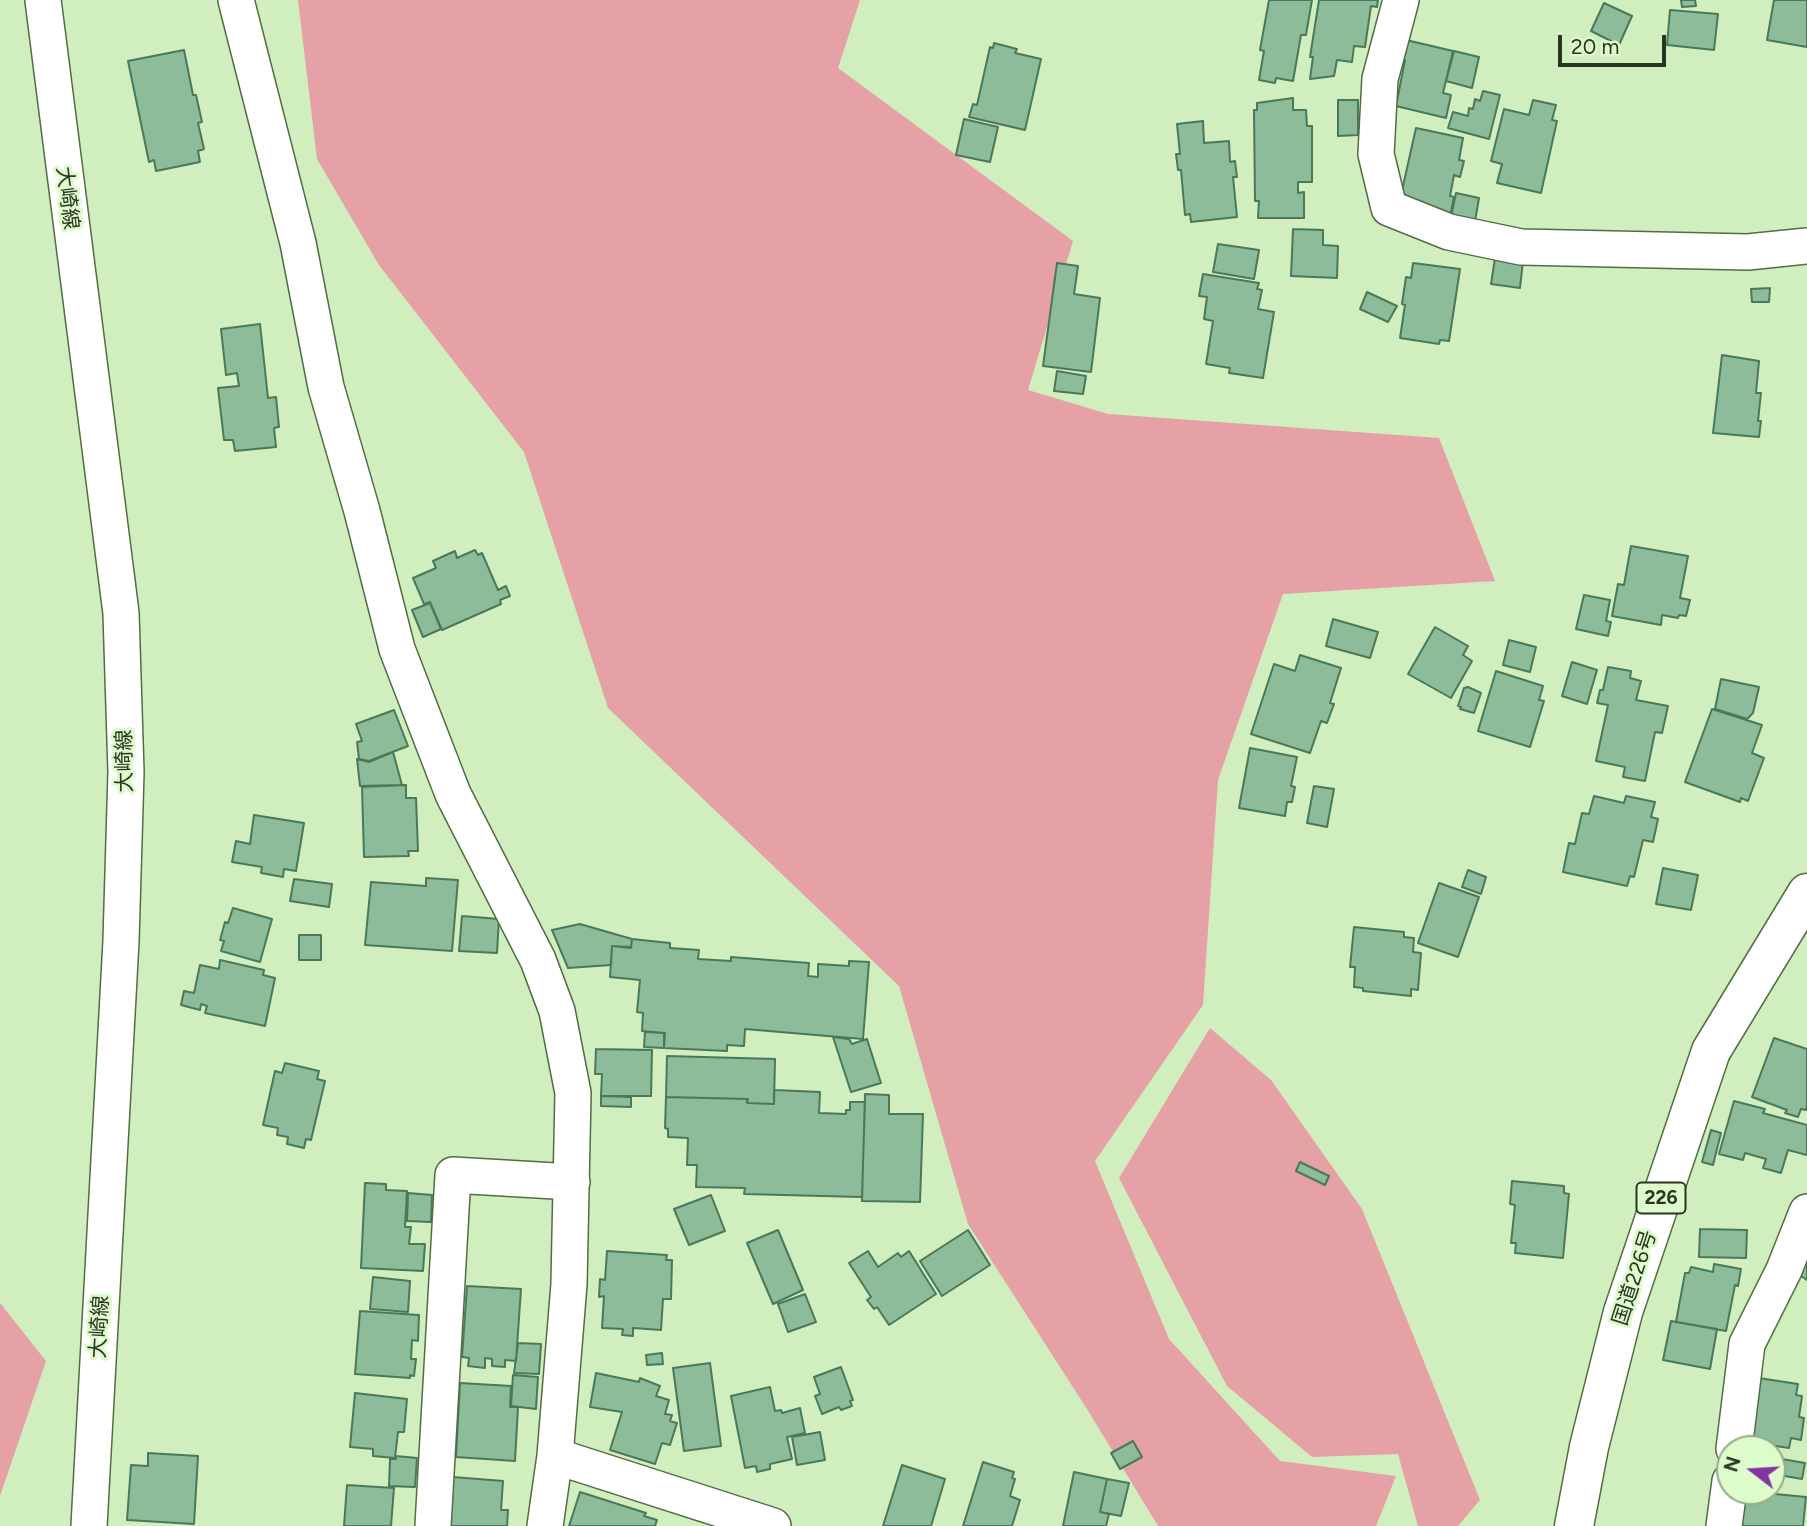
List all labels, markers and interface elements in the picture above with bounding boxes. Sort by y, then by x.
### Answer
scale bar [1562,21,1671,65]
text: 20 m [1571,34,1619,59]
street label: 大崎線 [51,165,83,231]
street label: 大崎線 [112,729,138,793]
road number: 226 [1636,1182,1686,1214]
street label: 国道226号 [1608,1227,1662,1329]
street label: 大崎線 [86,1295,114,1359]
north arrow [1716,1435,1786,1505]
text: N [1719,1454,1745,1475]

